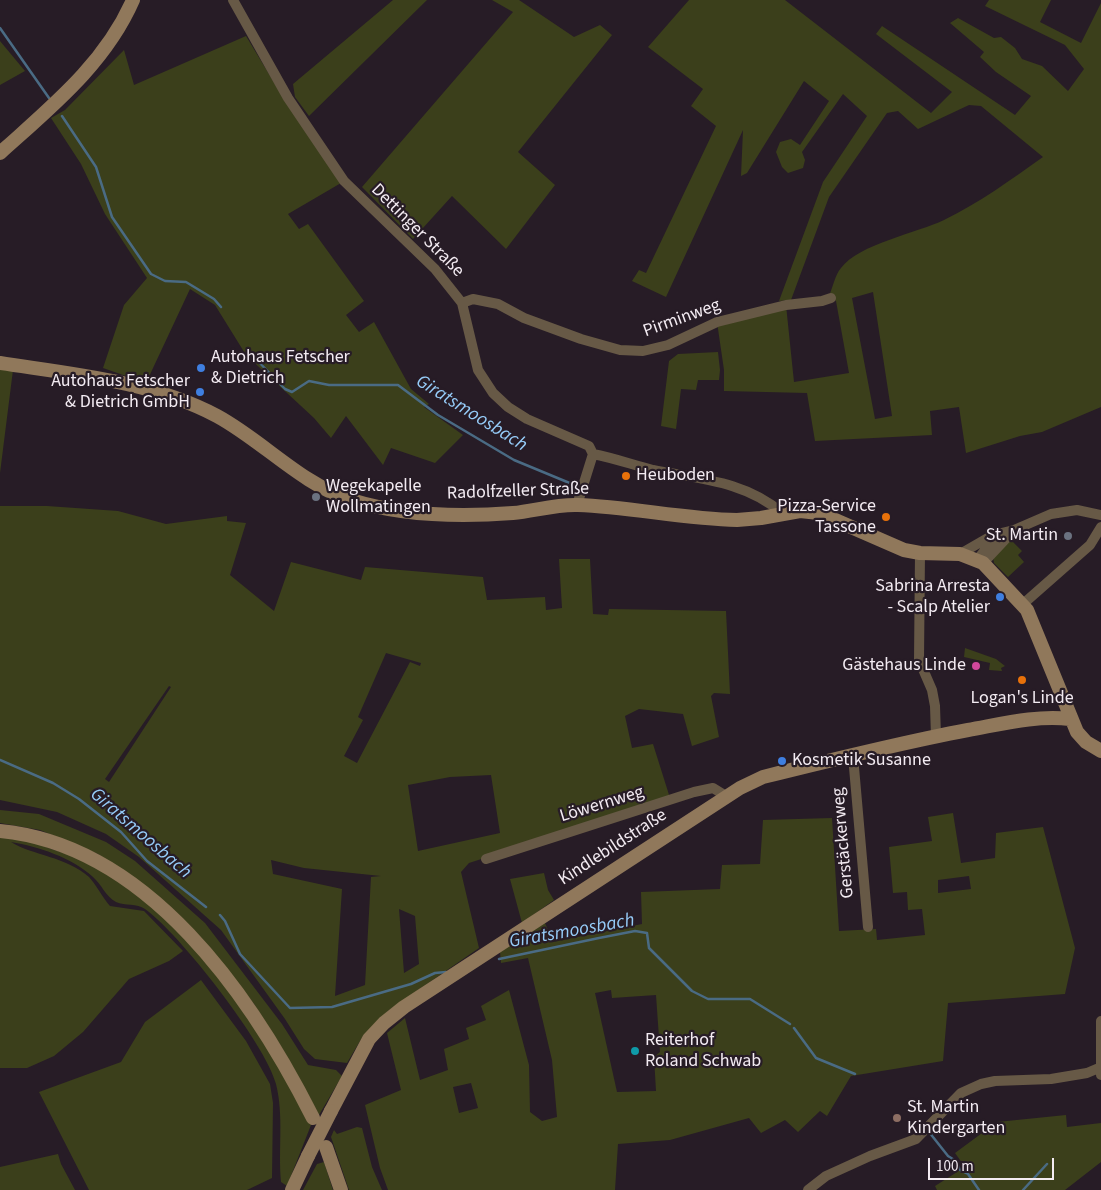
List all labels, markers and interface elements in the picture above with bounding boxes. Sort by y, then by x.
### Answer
street label: Dettinger Straße [366,180,468,282]
street label: Pirminweg [640,295,724,343]
place label: Autohaus Fetscher & Dietrich [211,347,350,389]
marker: Autohaus Fetscher & Dietrich [195,362,207,374]
place label: Autohaus Fetscher & Dietrich GmbH [51,371,190,414]
water label: Giratsmoosbach [411,371,531,457]
marker: Autohaus Fetscher & Dietrich GmbH [194,386,206,398]
place label: Heuboden [636,465,715,487]
marker: Heuboden [620,470,632,482]
place label: Wegekapelle Wollmatingen [326,476,431,518]
street label: Radolfzeller Straße [446,479,590,505]
marker: Wegekapelle Wollmatingen [310,491,322,503]
place label: Pizza-Service Tassone [777,496,876,538]
marker: Pizza-Service Tassone [880,511,892,523]
place label: St. Martin [986,525,1058,547]
marker: St. Martin [1062,530,1074,542]
place label: Sabrina Arresta - Scalp Atelier [875,576,990,618]
marker: Sabrina Arresta - Scalp Atelier [994,591,1006,603]
place label: Gästehaus Linde [842,655,966,677]
marker: Gästehaus Linde [970,660,982,672]
marker: Logan's Linde [1016,674,1028,686]
place label: Logan's Linde [970,688,1074,710]
place label: Kosmetik Susanne [792,750,931,772]
marker: Kosmetik Susanne [776,755,788,767]
street label: Löwernweg [557,782,647,828]
water label: Giratsmoosbach [85,784,195,884]
street label: Gerstäckerweg [828,787,860,899]
street label: Kindlebildstraße [555,805,671,891]
water label: Giratsmoosbach [508,910,636,954]
place label: Reiterhof Roland Schwab [645,1030,761,1072]
marker: Reiterhof Roland Schwab [629,1045,641,1057]
place label: St. Martin Kindergarten [907,1097,1005,1140]
marker: St. Martin Kindergarten [891,1112,903,1124]
scale bar [931,1148,1057,1180]
text: 100 m [936,1156,974,1177]

